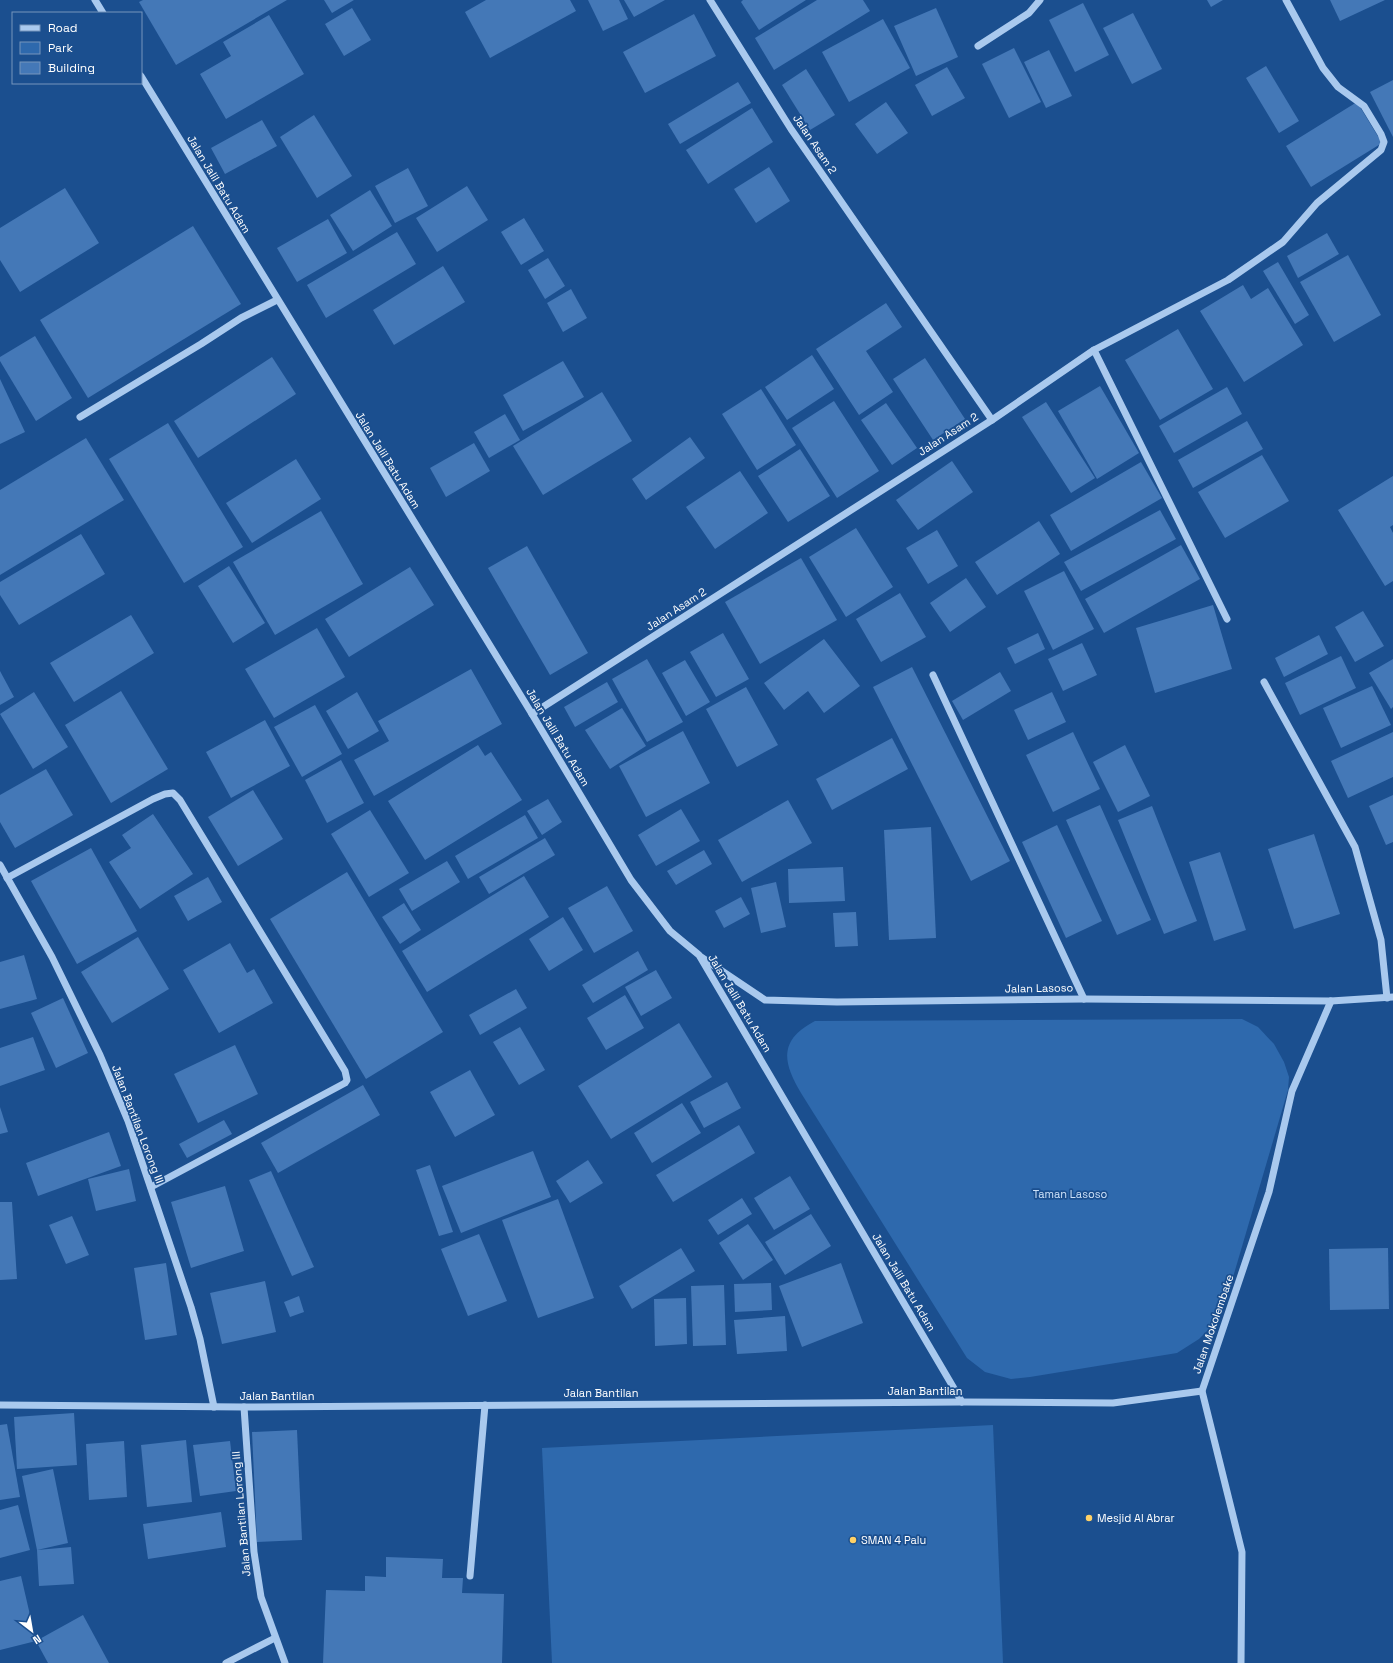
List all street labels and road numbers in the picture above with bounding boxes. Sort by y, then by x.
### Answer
street label: Jalan Asam 2 [790,112,840,177]
street label: Jalan Jalil Batu Adam [184,132,254,236]
street label: Jalan Jalil Batu Adam [352,409,424,511]
street label: Jalan Asam 2 [915,409,981,459]
street label: Jalan Asam 2 [643,584,709,634]
street label: Jalan Jalil Batu Adam [523,685,593,789]
street label: Jalan Jalil Batu Adam [705,951,775,1055]
street label: Jalan Lasoso [1005,980,1074,996]
street label: Jalan Bantilan Lorong III [109,1063,167,1185]
street label: Jalan Jalil Batu Adam [869,1230,939,1334]
street label: Jalan Mokolembake [1189,1272,1237,1376]
street label: Jalan Bantilan [888,1384,962,1398]
street label: Jalan Bantilan [564,1386,638,1400]
street label: Jalan Bantilan [240,1389,314,1403]
street label: Jalan Bantilan Lorong III [229,1451,253,1577]

